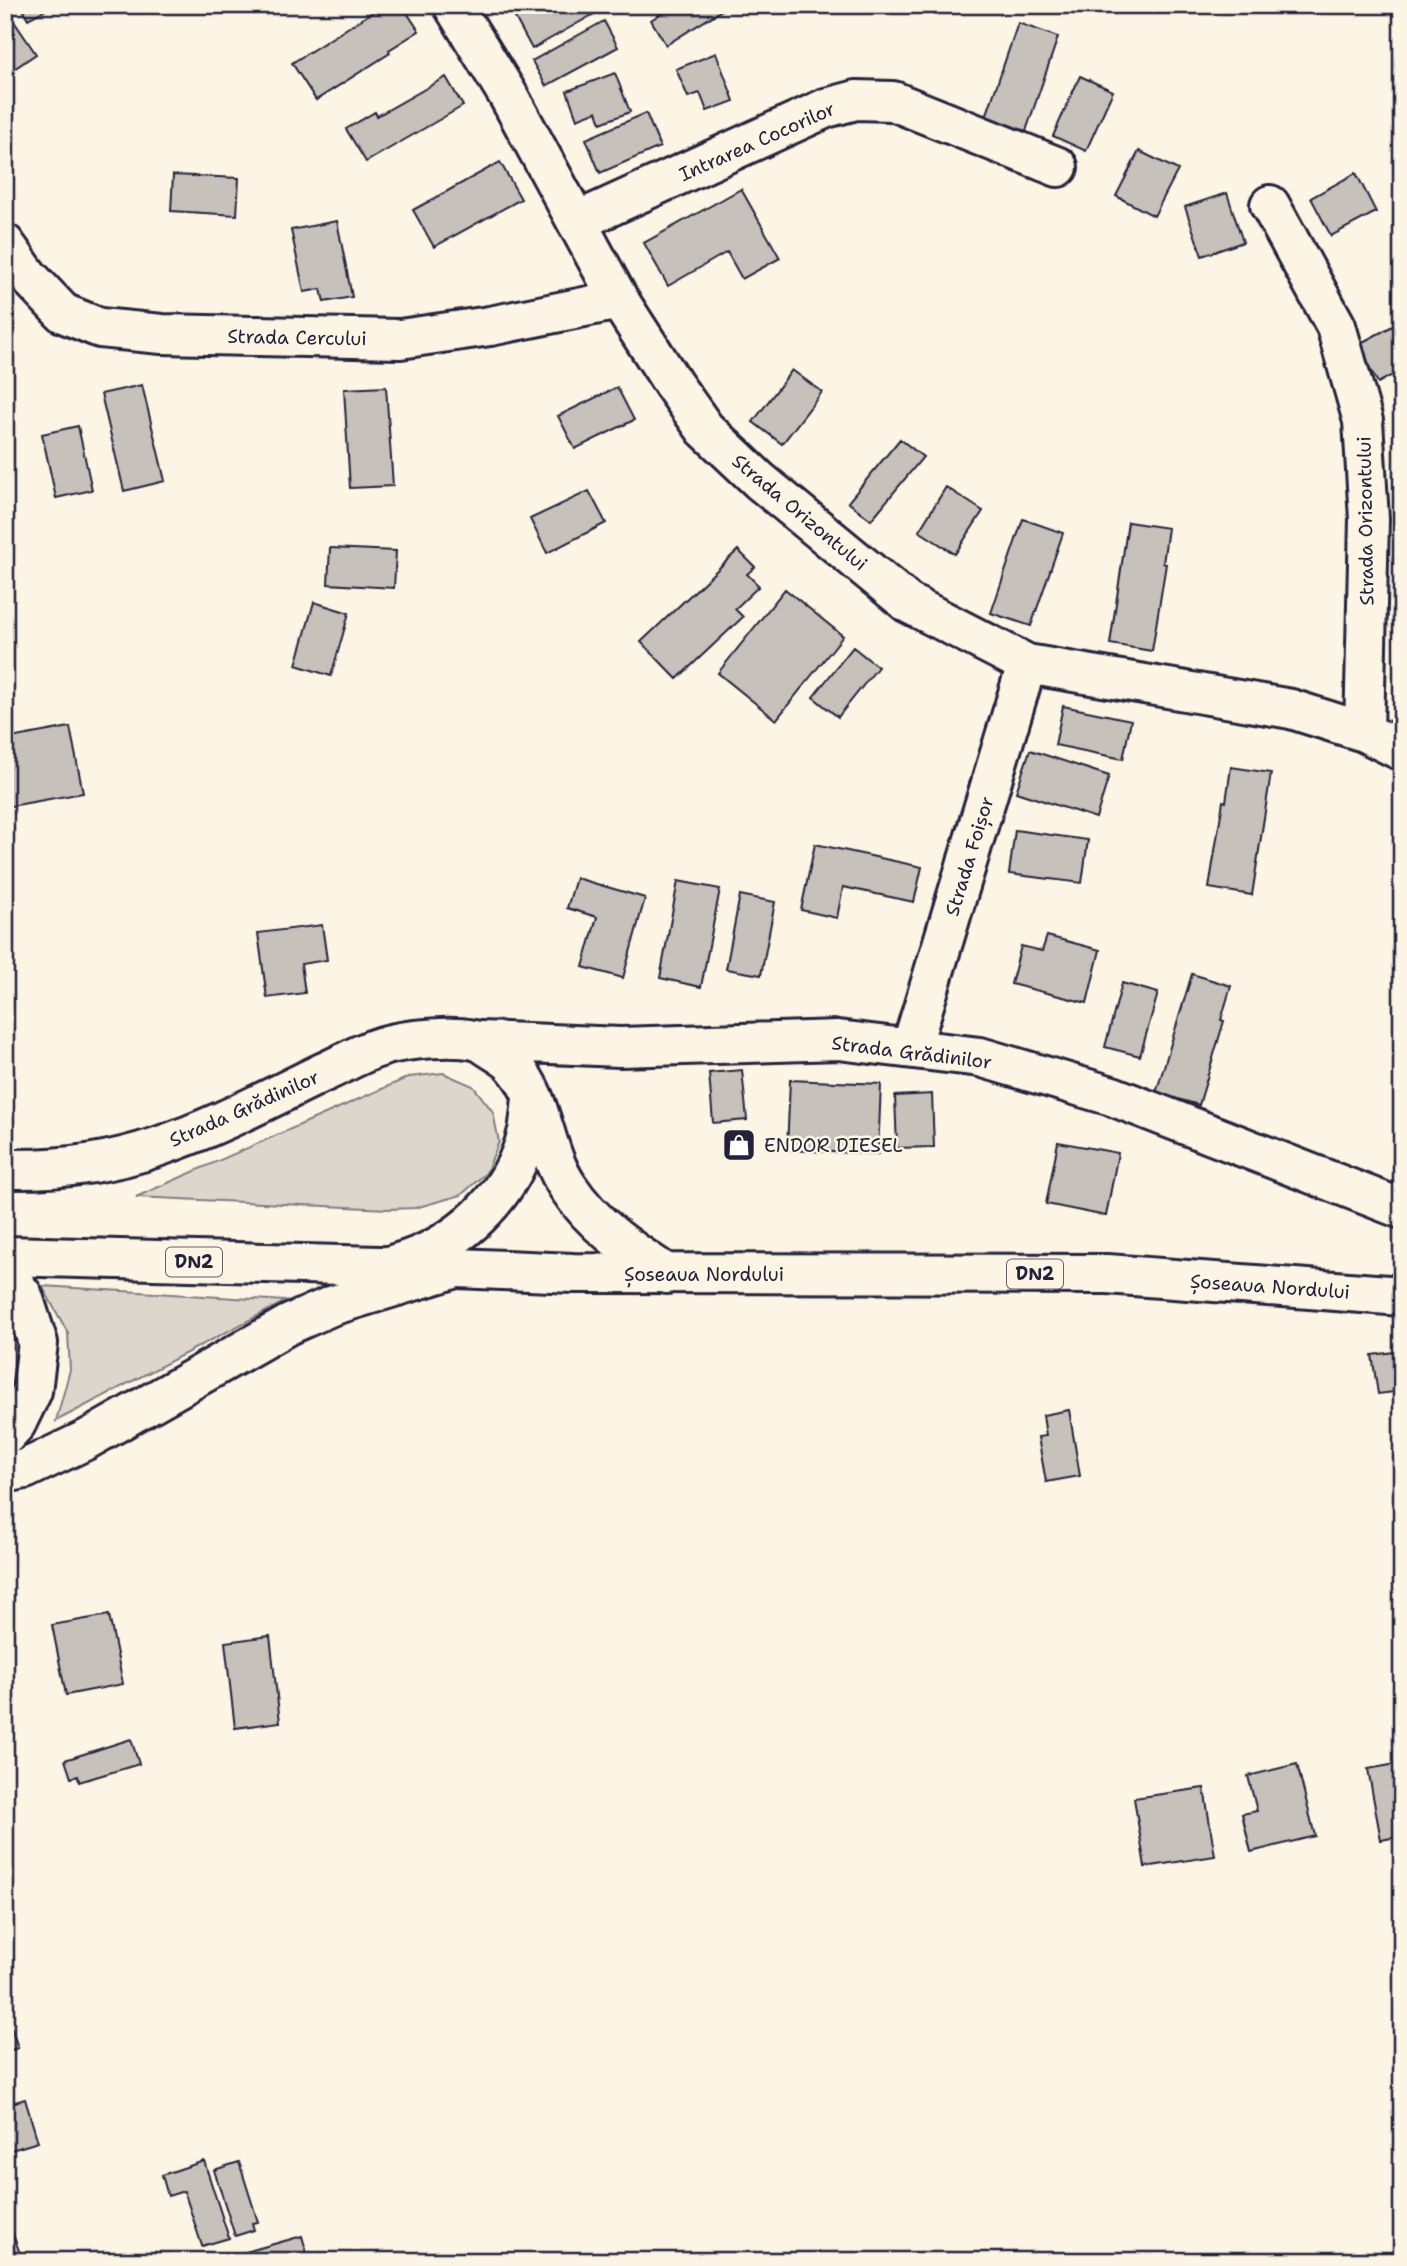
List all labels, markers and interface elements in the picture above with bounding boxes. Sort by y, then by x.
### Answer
street label: Intrarea Cocorilor [675,96,839,187]
street label: Strada Cercului [227,324,367,351]
street label: Strada Orizontului [1352,436,1379,606]
street label: Strada Orizontului [727,448,873,576]
street label: Strada Foișor [939,793,1000,919]
street label: Strada Grădinilor [830,1030,994,1075]
street label: Strada Grădinilor [165,1064,323,1153]
shop icon: ENDOR DIESEL [720,1126,758,1164]
place label: ENDOR DIESEL [764,1133,903,1158]
road number: DN2 [166,1247,222,1276]
road number: DN2 [1007,1260,1063,1288]
street label: Șoseaua Nordului [624,1262,784,1288]
street label: Șoseaua Nordului [1189,1268,1351,1306]

